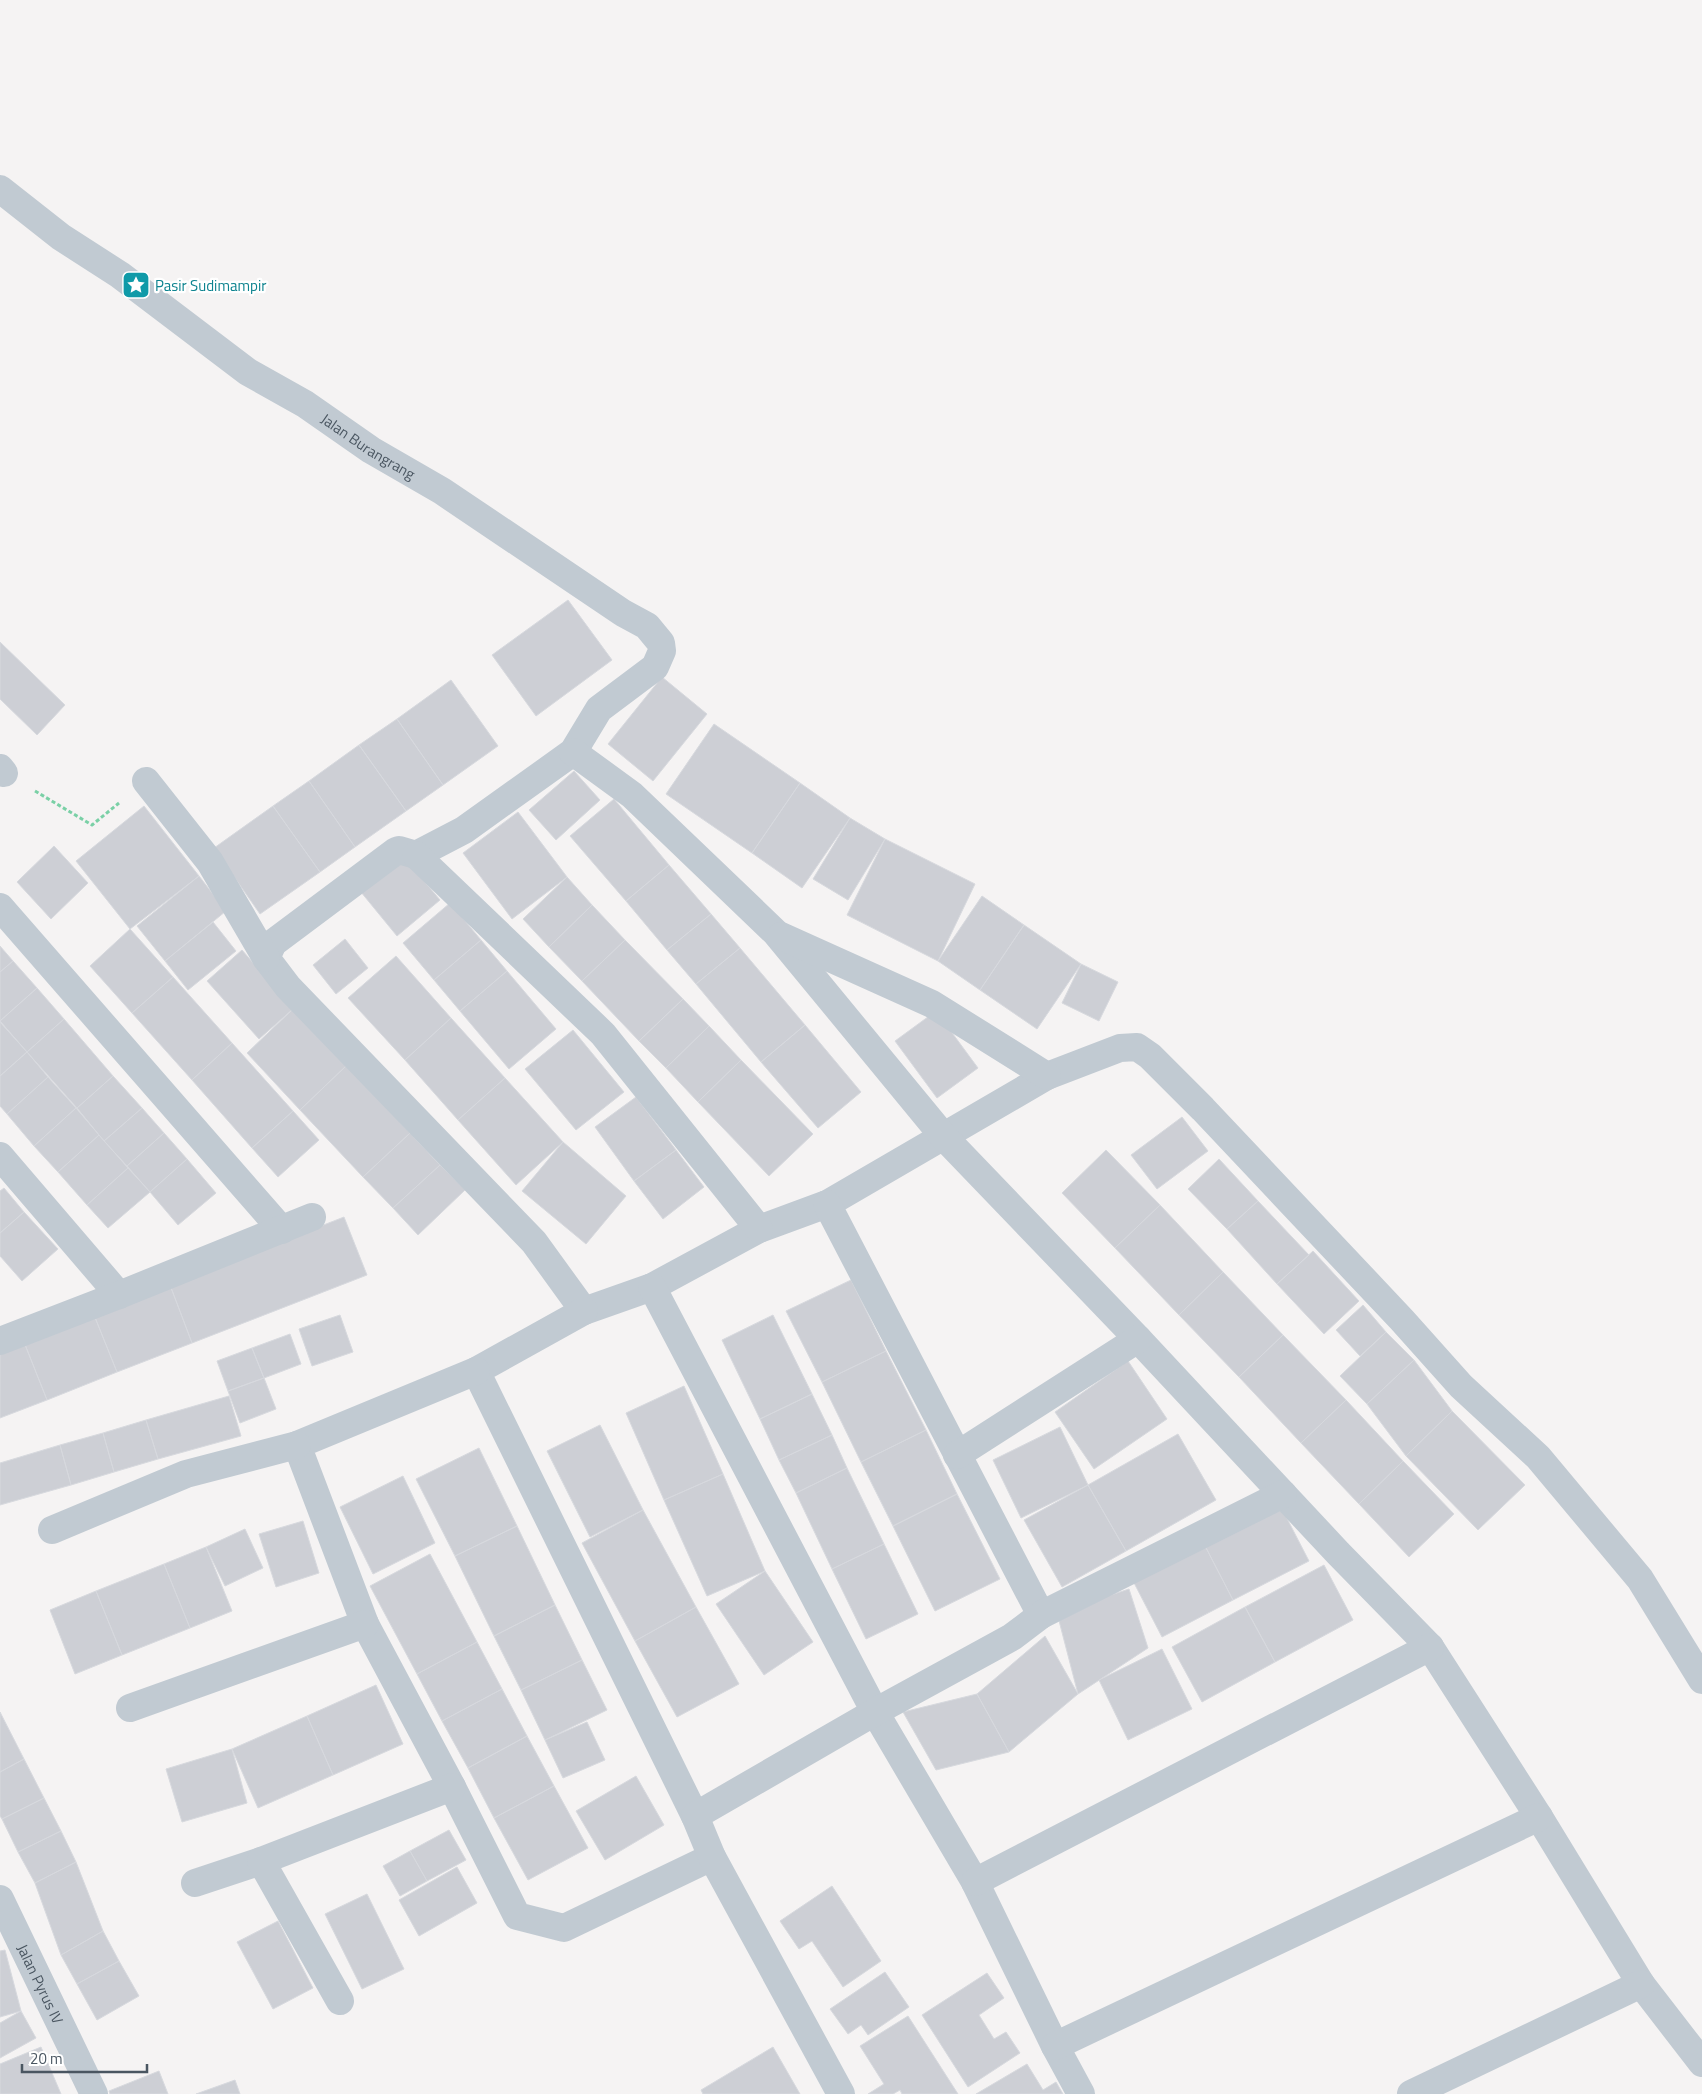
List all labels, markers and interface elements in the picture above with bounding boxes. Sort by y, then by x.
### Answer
place icon: Pasir Sudimampir [121,270,151,300]
place label: Pasir Sudimampir [155,274,266,297]
street label: Jalan Burangrang [316,407,420,485]
street label: Jalan Pyrus IV [12,1940,70,2028]
scale bar [22,2042,148,2074]
text: 20 m [30,2047,63,2070]

